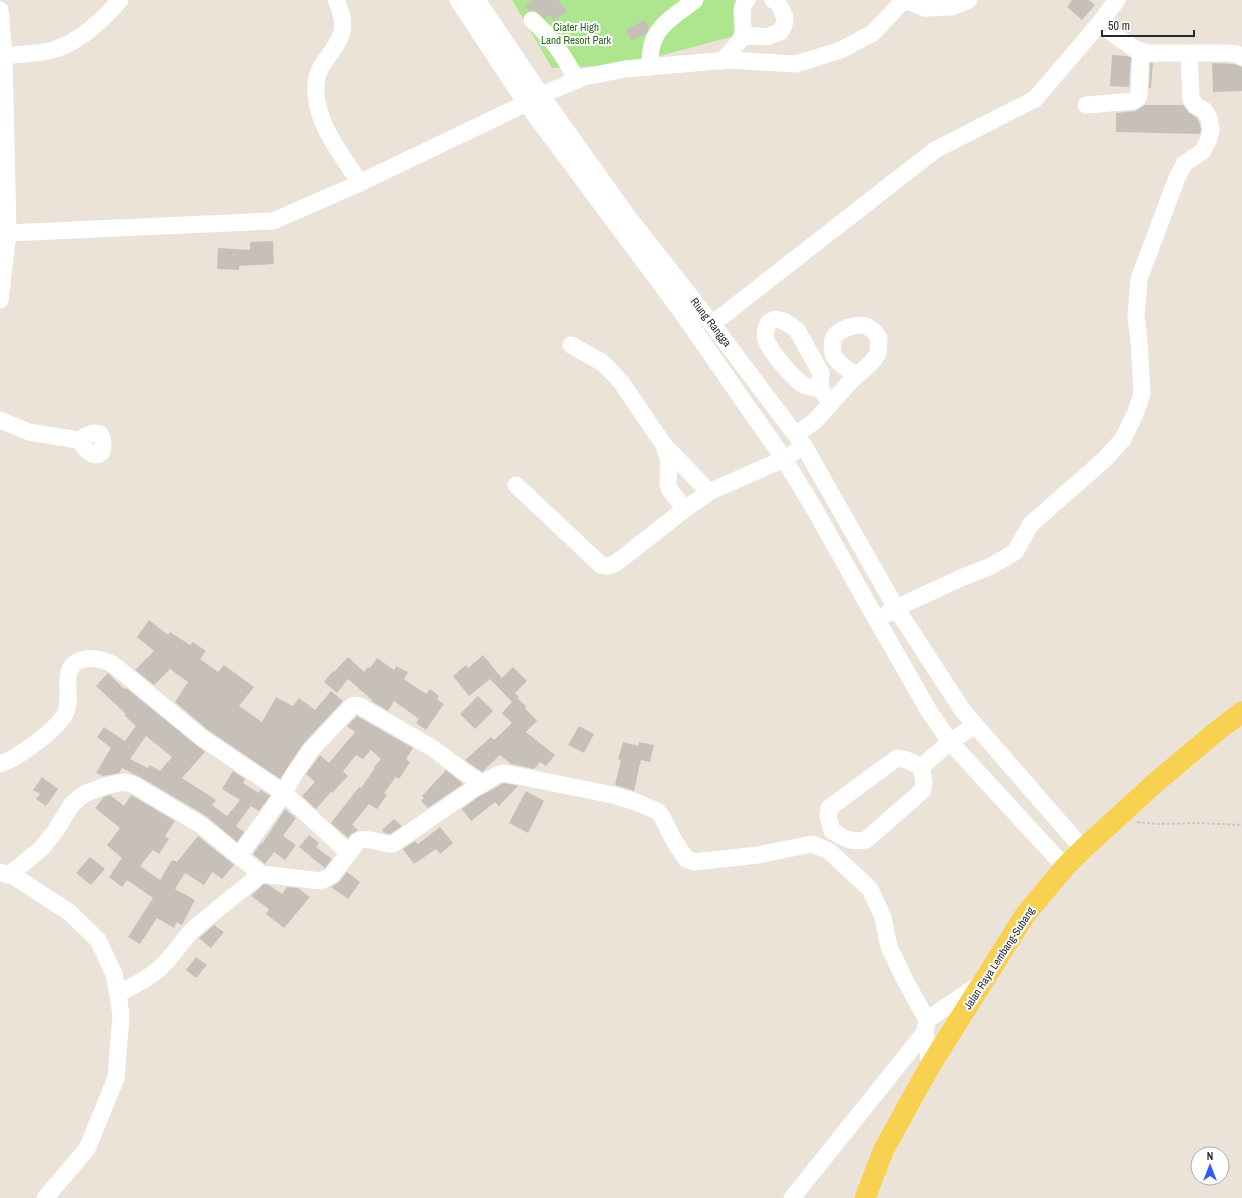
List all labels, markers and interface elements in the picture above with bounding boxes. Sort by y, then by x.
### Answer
scale bar [1102,12,1194,38]
text: 50 m [1108,18,1130,34]
park label: Ciater High Land Resort Park [541,20,612,47]
street label: Riung Rangga [688,295,734,349]
street label: Jalan Raya Lembang-Subang [961,904,1037,1012]
north arrow [1190,1146,1230,1186]
text: N [1207,1149,1213,1163]

